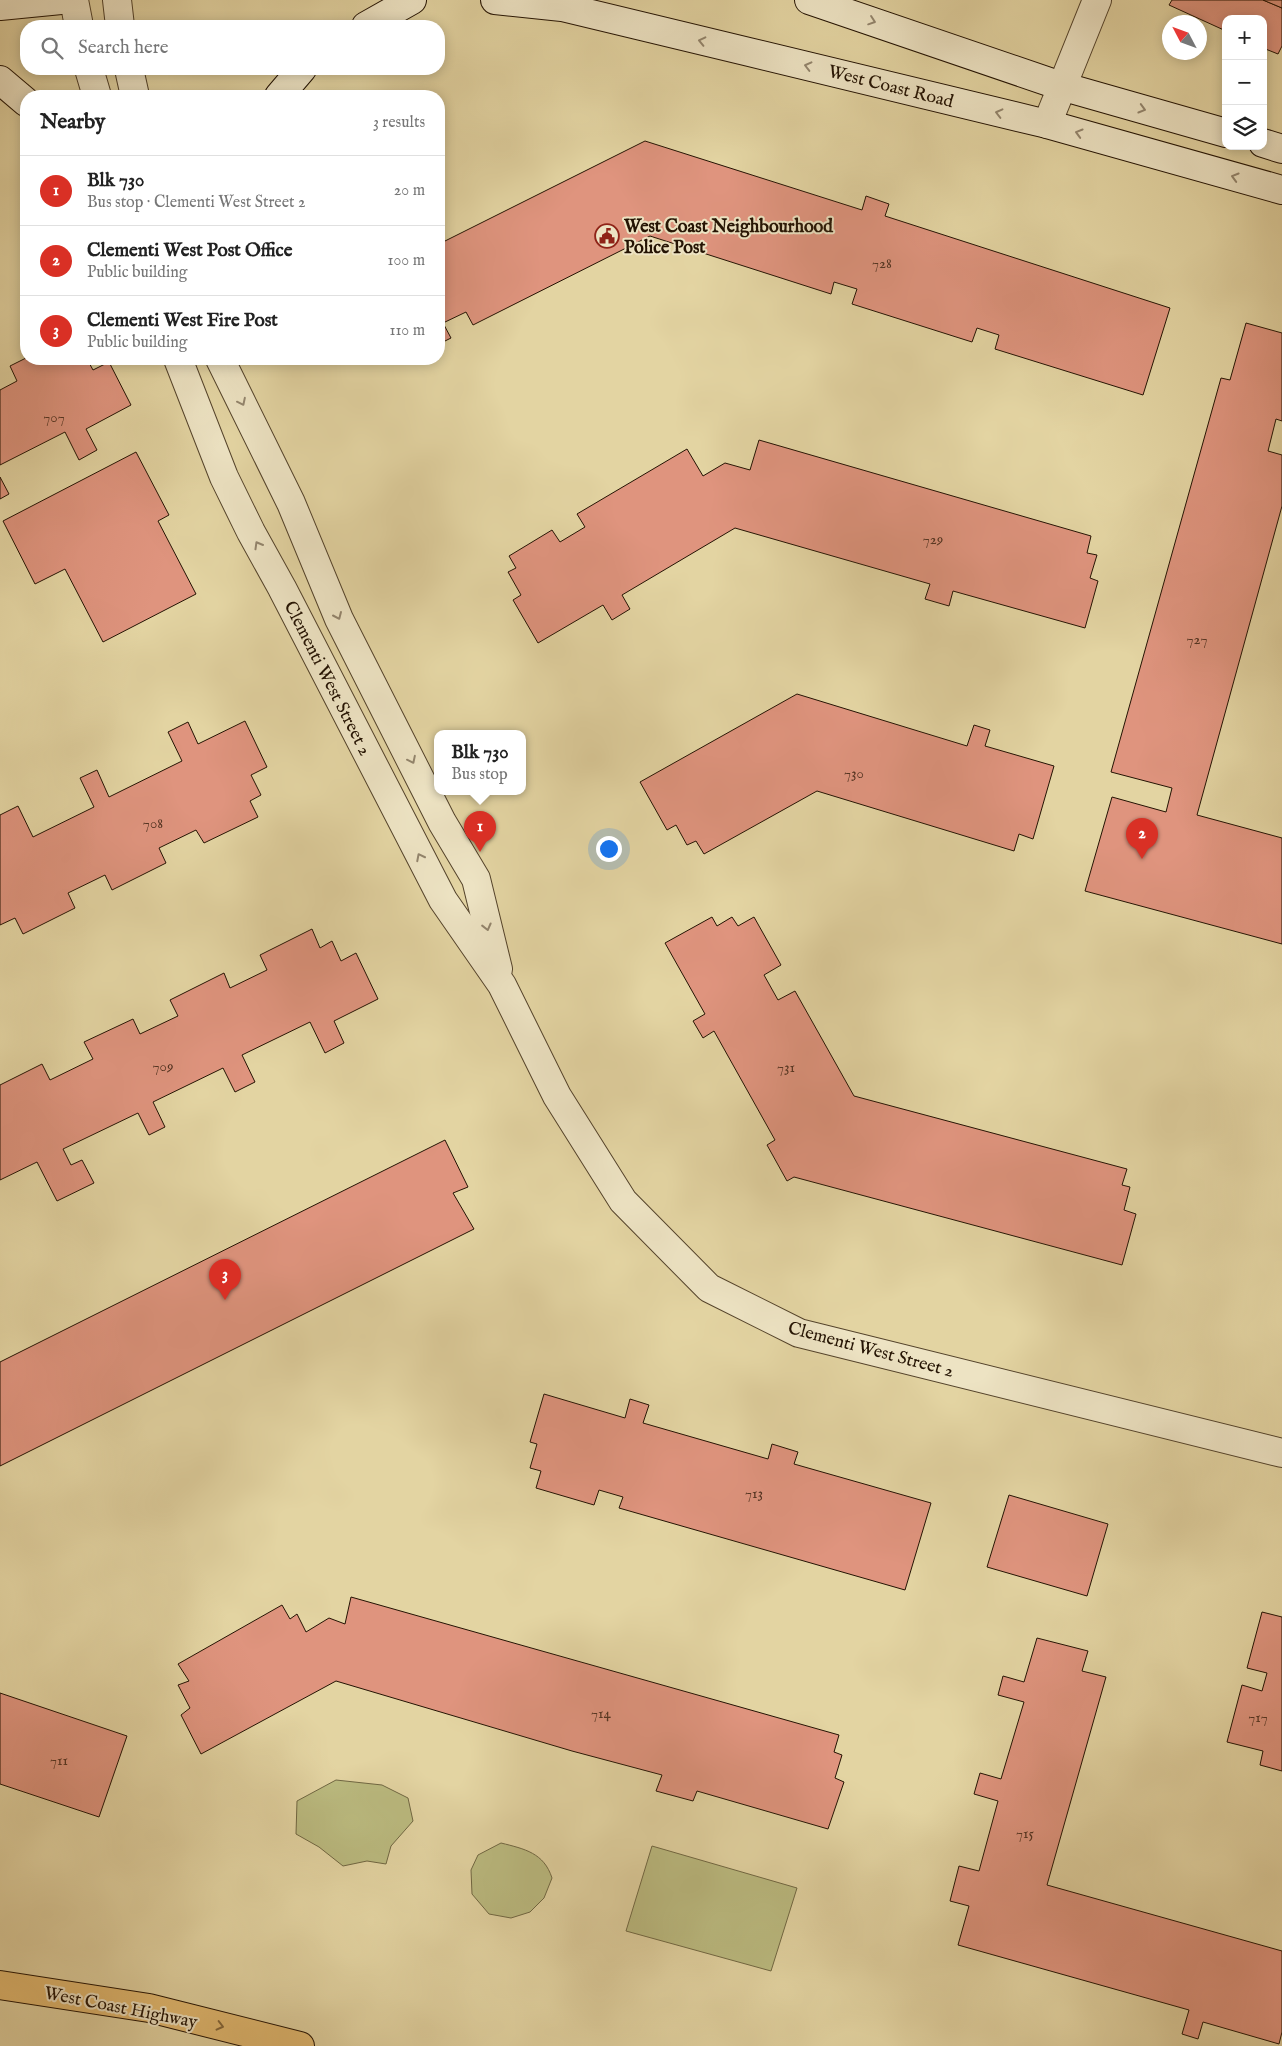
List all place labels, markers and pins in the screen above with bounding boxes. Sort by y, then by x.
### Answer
place label: West Coast Neighbourhood Police Post [623,216,833,260]
public building icon: West Coast Neighbourhood Police Post [594,223,620,249]
pin: 1 [464,811,496,852]
pin: 2 [1126,818,1158,859]
pin: 3 [209,1259,241,1300]

